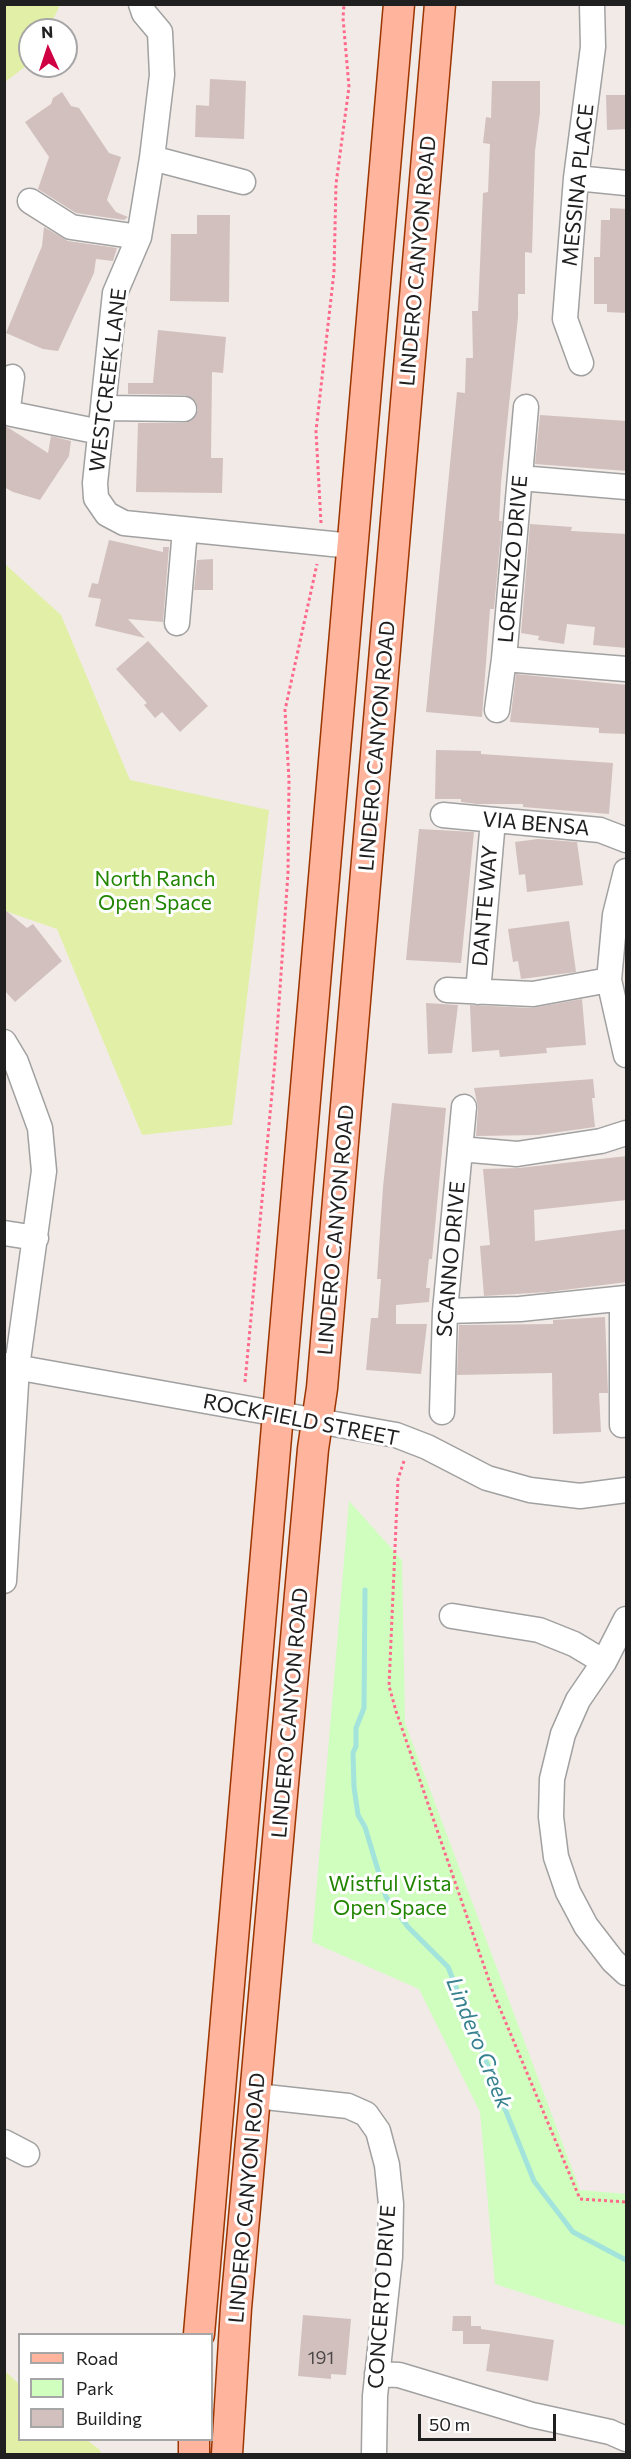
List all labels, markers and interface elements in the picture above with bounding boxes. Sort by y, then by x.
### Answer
north arrow [18,18,78,78]
text: N [41,22,54,41]
street label: MESSINA PLACE [557,102,599,268]
street label: LINDERO CANYON ROAD [394,135,442,387]
street label: WESTCREEK LANE [84,287,132,473]
street label: LORENZO DRIVE [493,474,533,644]
street label: LINDERO CANYON ROAD [353,620,401,872]
street label: VIA BENSA [481,807,591,841]
street label: DANTE WAY [467,844,503,968]
park label: North Ranch Open Space [95,866,215,916]
street label: LINDERO CANYON ROAD [312,1104,360,1356]
street label: SCANNO DRIVE [432,1180,470,1338]
street label: ROCKFIELD STREET [201,1389,401,1451]
street label: LINDERO CANYON ROAD [266,1587,314,1839]
park label: Wistful Vista Open Space [328,1871,452,1921]
water label: Lindero Creek [441,1973,517,2113]
street label: LINDERO CANYON ROAD [223,2072,271,2324]
street label: CONCERTO DRIVE [363,2204,401,2390]
legend [18,2333,213,2441]
text: Road [76,2347,118,2369]
house number: 191 [308,2347,334,2369]
text: Park [76,2377,114,2399]
scale bar [421,2402,559,2440]
text: Building [76,2407,142,2429]
text: 50 m [429,2413,470,2435]

